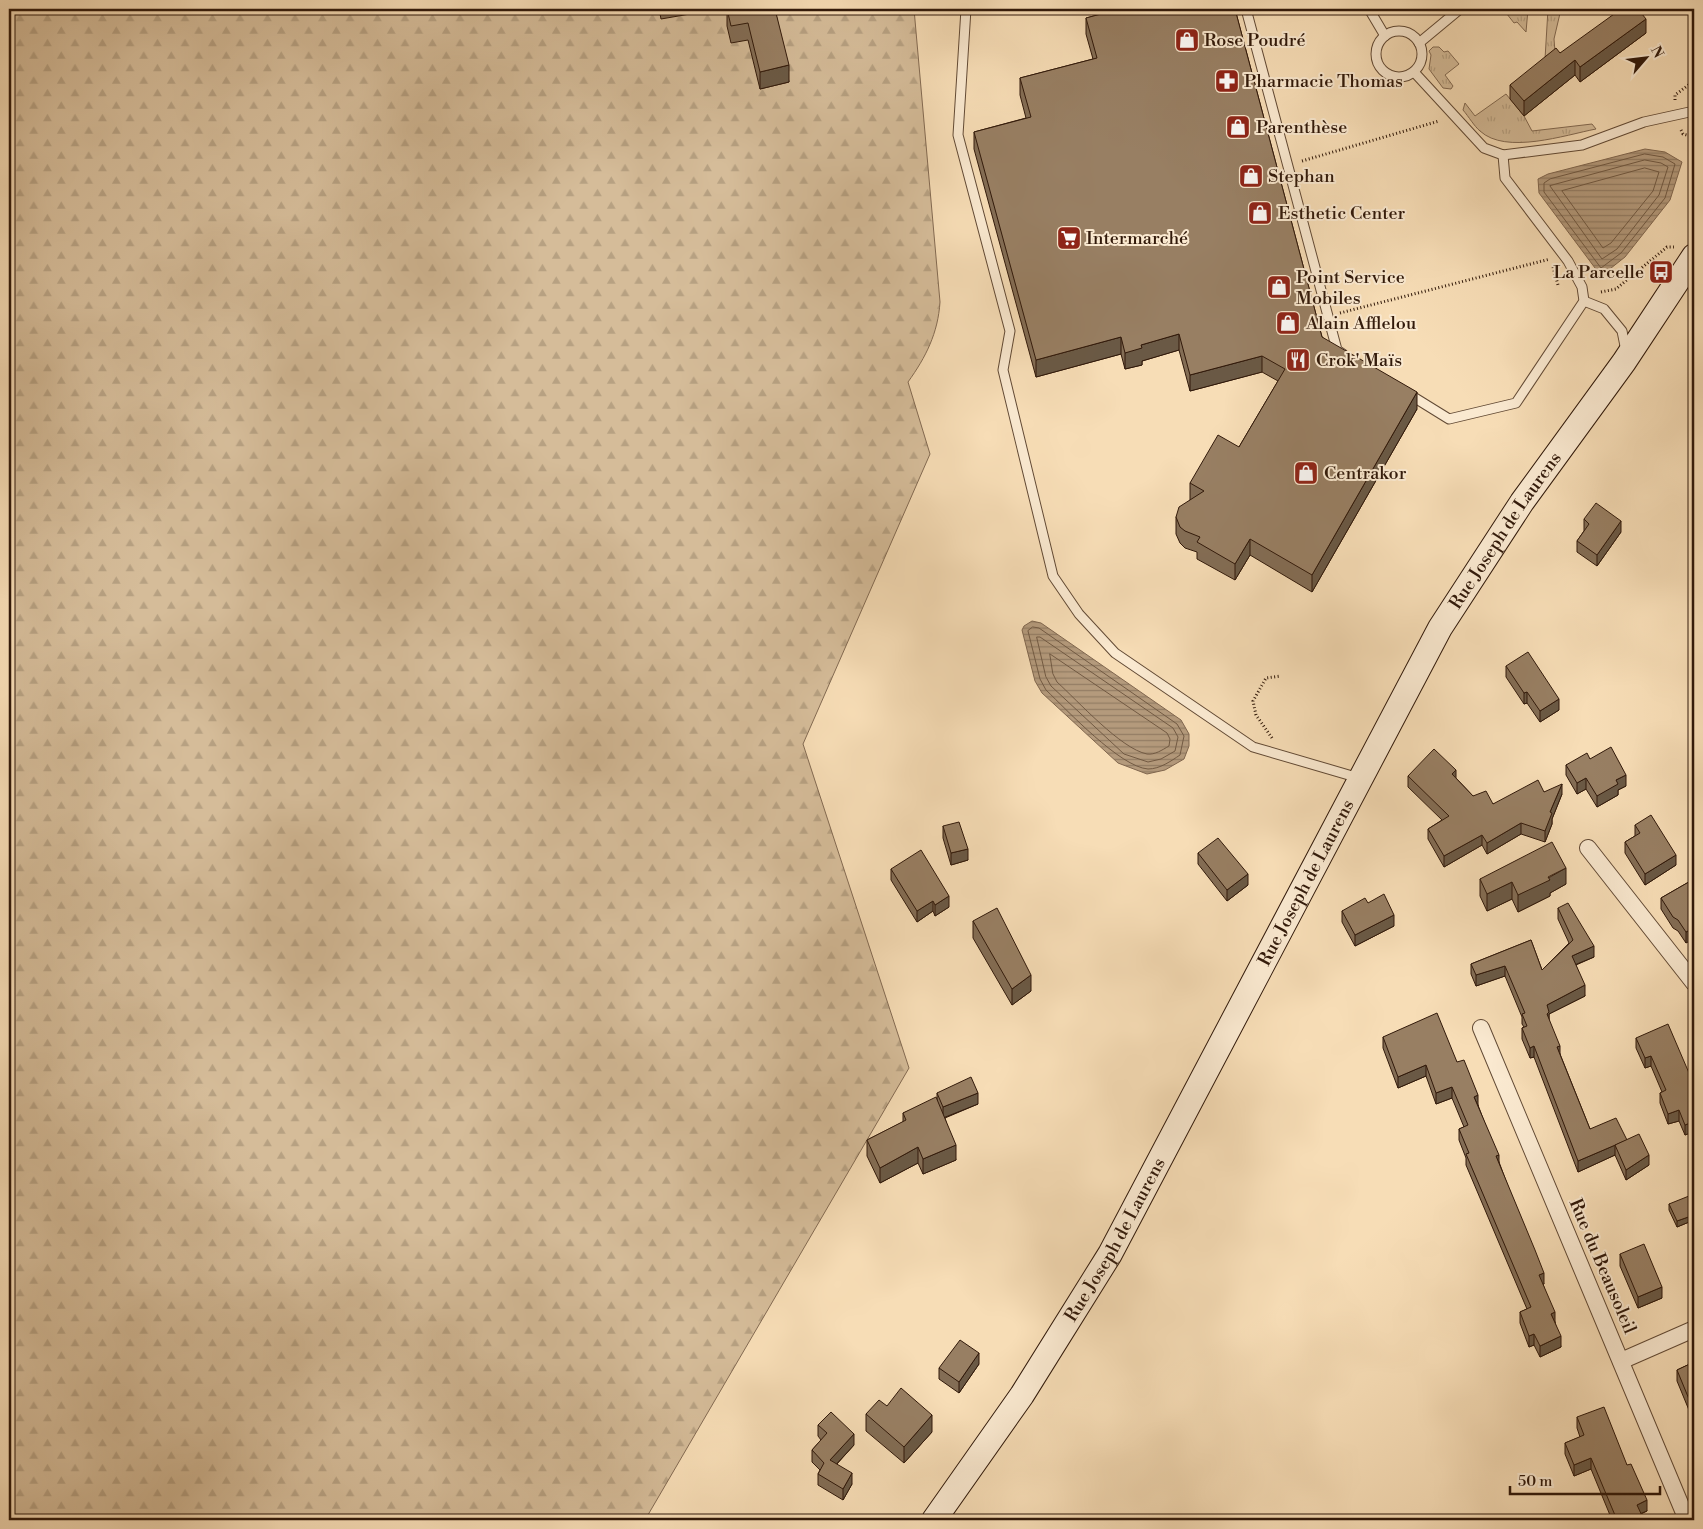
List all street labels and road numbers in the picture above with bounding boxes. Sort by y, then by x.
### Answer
street label: Rue Joseph de Laurens [1444,447,1567,614]
street label: Rue Joseph de Laurens [1253,796,1360,970]
street label: Rue Joseph de Laurens [1060,1154,1171,1326]
street label: Rue du Beausoleil [1564,1195,1642,1338]

